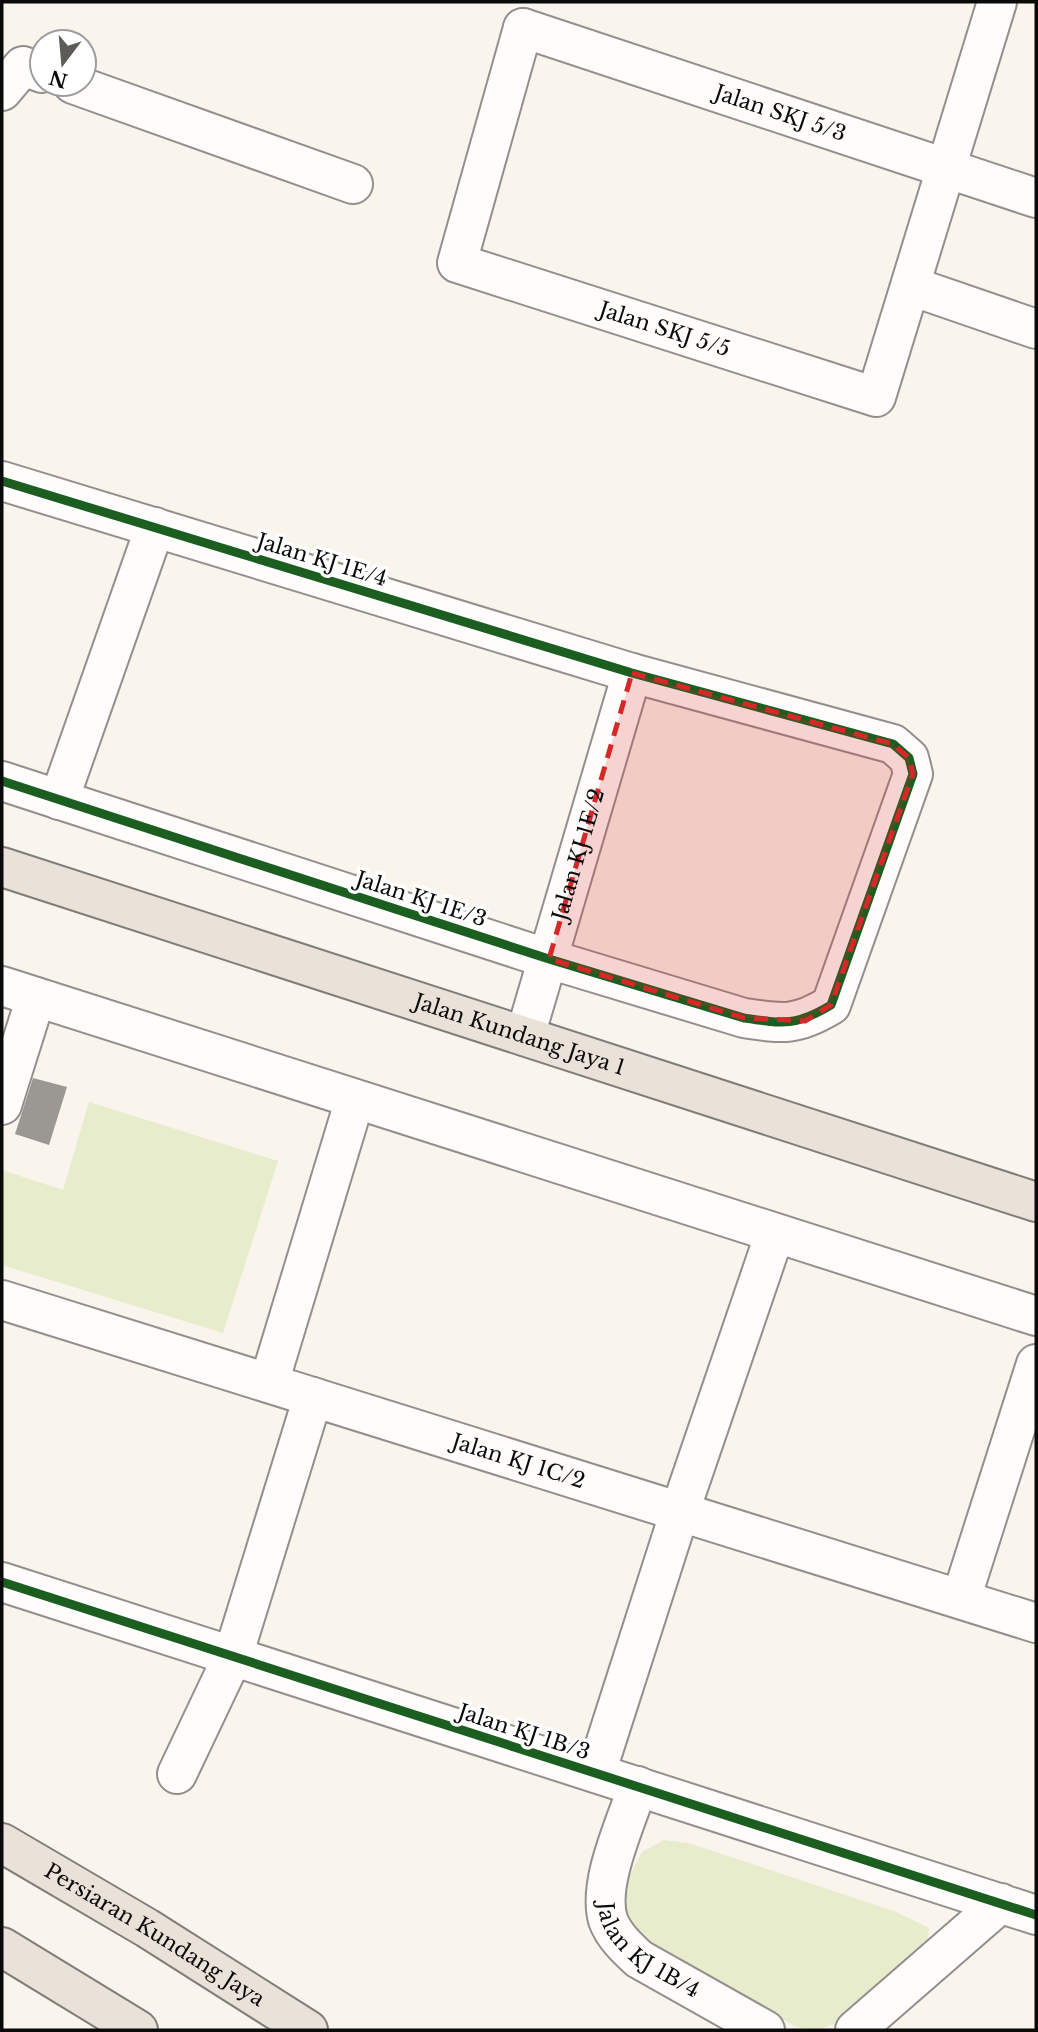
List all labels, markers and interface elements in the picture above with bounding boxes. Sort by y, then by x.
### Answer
north arrow [28,28,98,98]
text: N [47,65,70,92]
street label: Jalan SKJ 5/3 [708,78,849,147]
street label: Jalan SKJ 5/5 [593,295,733,362]
street label: Jalan KJ 1E/4 [251,527,390,592]
street label: Jalan KJ 1E/2 [546,786,610,927]
street label: Jalan KJ 1E/3 [349,865,490,932]
street label: Jalan Kundang Jaya 1 [408,987,628,1081]
street label: Jalan KJ 1C/2 [446,1427,588,1494]
street label: Jalan KJ 1B/3 [452,1698,593,1766]
street label: Persiaran Kundang Jaya [40,1858,270,2012]
street label: Jalan KJ 1B/4 [592,1898,704,2003]

